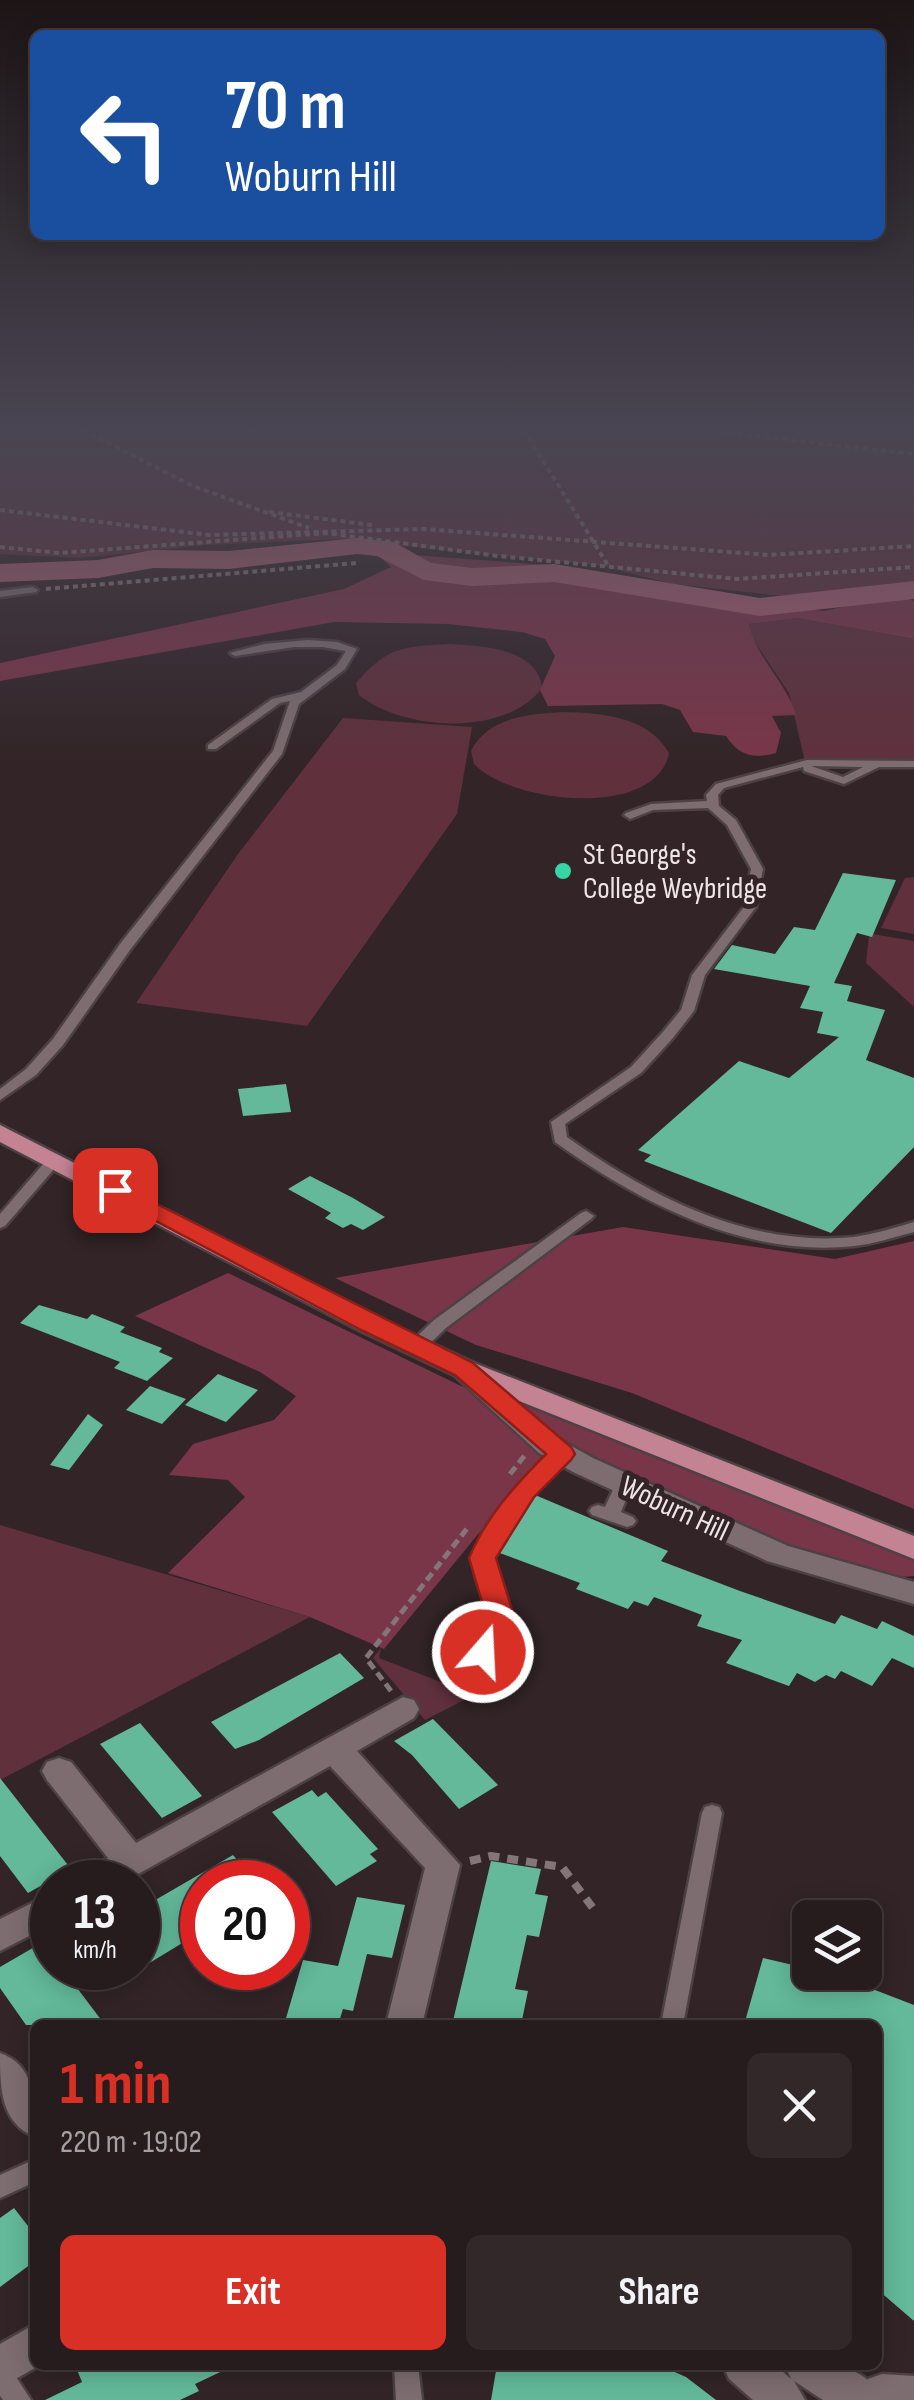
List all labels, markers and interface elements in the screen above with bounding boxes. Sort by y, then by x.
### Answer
text: 70 m [225,65,346,149]
icon: left [60,70,190,200]
text: Woburn Hill [225,150,397,205]
place label: St George's College Weybridge [583,837,767,907]
marker: St George's College Weybridge [552,860,574,882]
pin [73,1148,158,1233]
icon: arrive [88,1163,143,1218]
street label: Woburn Hill [615,1468,734,1549]
position arrow [431,1600,535,1704]
speed limit sign: 20 [180,1860,310,1990]
text: 13 [74,1883,116,1943]
map controls [792,1900,882,1990]
button: layers [792,1900,882,1990]
text: km/h [73,1935,117,1966]
text: 1 min [60,2049,172,2121]
button: close [747,2053,852,2158]
text: 220 m · 19:02 [60,2123,202,2162]
button: Exit [60,2235,446,2350]
button: Share [466,2235,852,2350]

